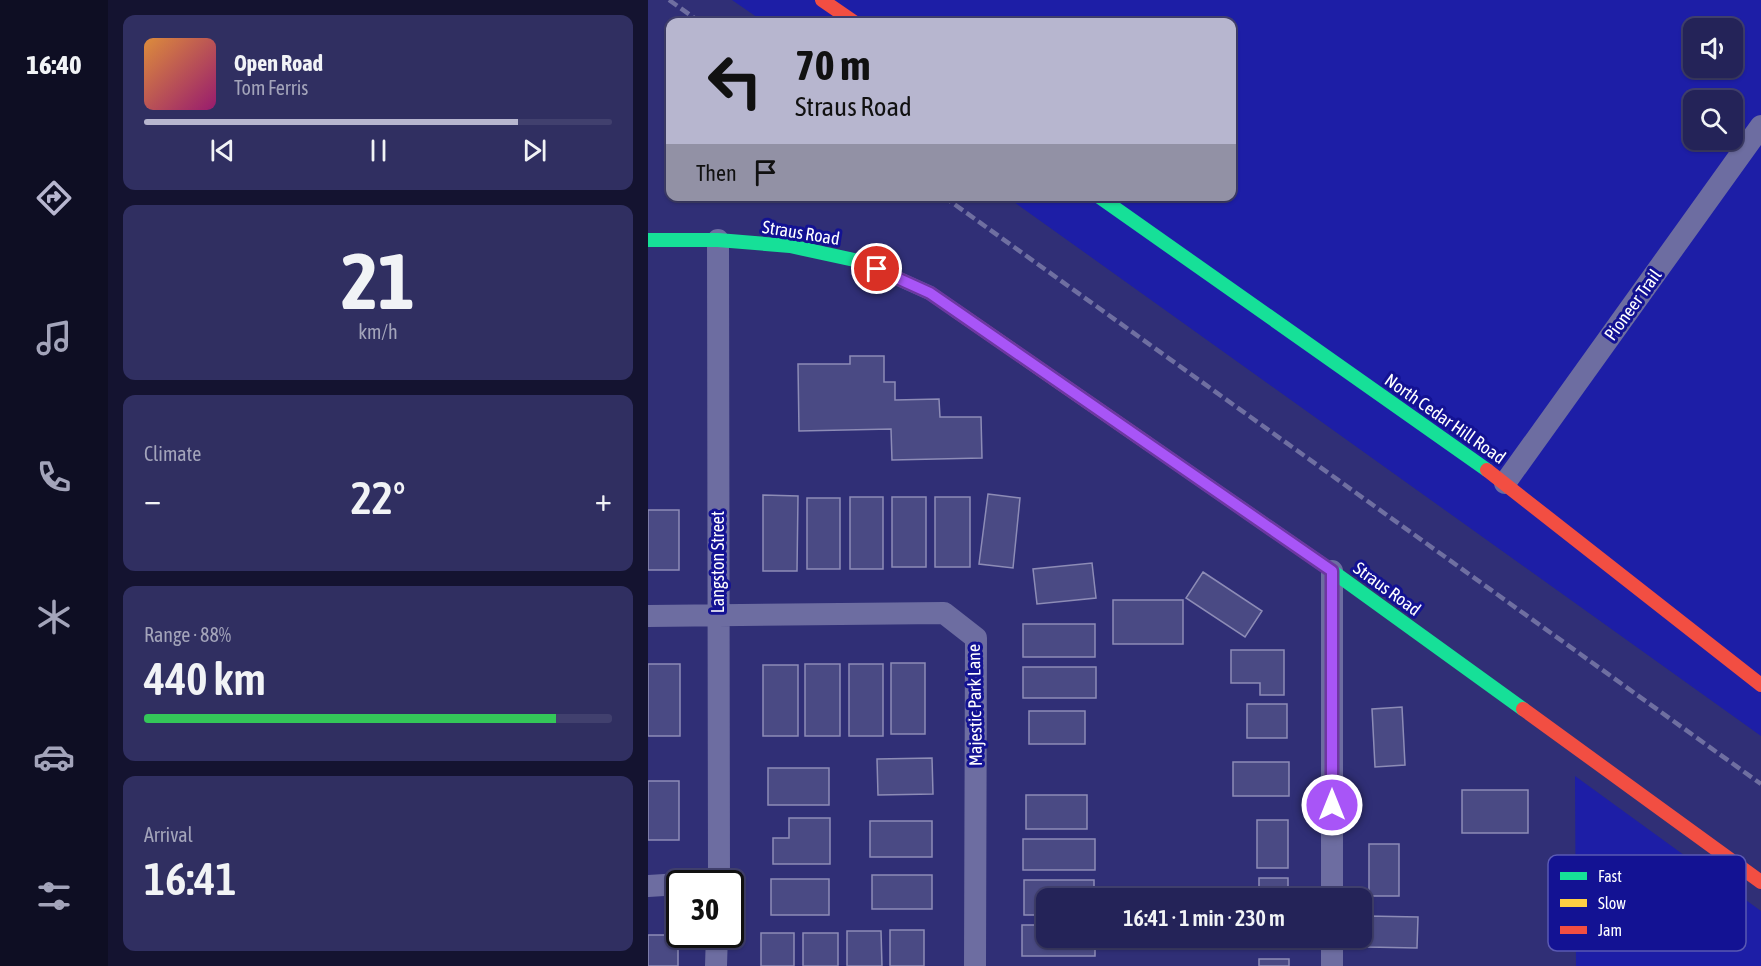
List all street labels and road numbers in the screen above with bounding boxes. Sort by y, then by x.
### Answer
street label: Straus Road [761,216,841,249]
street label: Pioneer Trail [1600,265,1666,344]
street label: North Cedar Hill Road [1381,369,1510,468]
street label: Langston Street [707,511,728,613]
street label: Straus Road [1350,557,1425,620]
street label: Majestic Park Lane [963,644,986,766]

